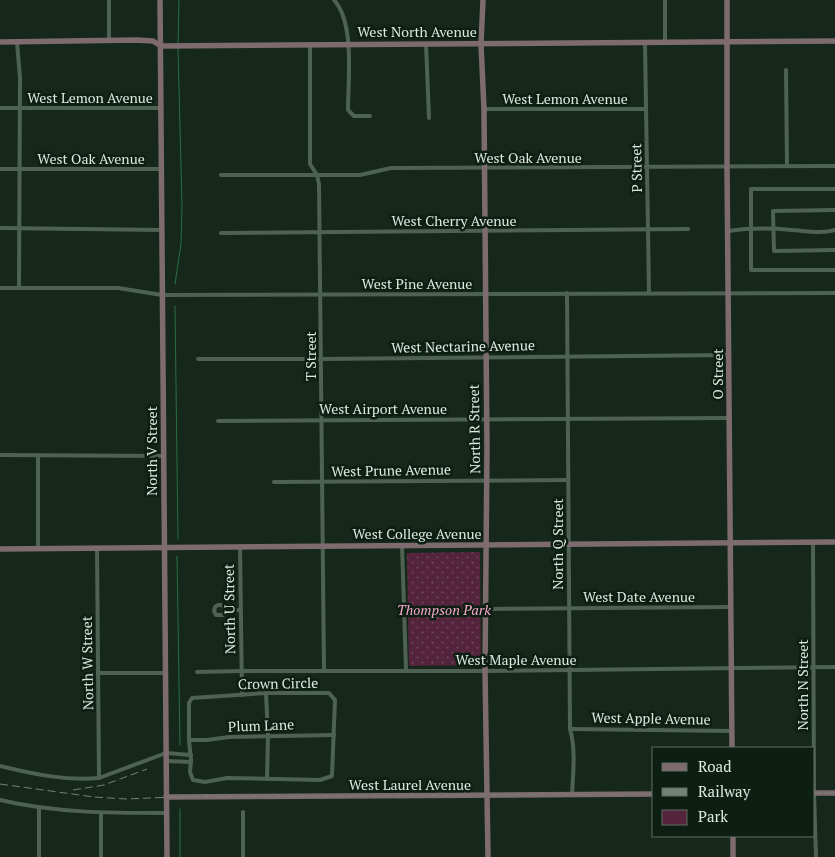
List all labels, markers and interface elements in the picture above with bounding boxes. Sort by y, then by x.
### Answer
street label: West North Avenue [357,22,477,41]
street label: West Lemon Avenue [27,88,153,107]
street label: West Lemon Avenue [502,89,628,108]
street label: P Street [626,142,646,193]
street label: West Oak Avenue [474,148,582,167]
street label: West Oak Avenue [37,149,145,168]
street label: West Cherry Avenue [391,211,517,230]
street label: West Pine Avenue [362,274,472,293]
street label: T Street [301,330,320,381]
street label: West Nectarine Avenue [391,335,535,357]
street label: O Street [708,348,727,400]
street label: North R Street [464,383,484,474]
street label: West Airport Avenue [319,399,447,418]
street label: North V Street [142,405,161,496]
street label: West Prune Avenue [331,459,451,481]
street label: North Q Street [548,498,567,590]
street label: West College Avenue [352,524,482,543]
street label: North U Street [219,563,239,654]
street label: West Date Avenue [583,587,695,606]
park label: Thompson Park [397,600,491,619]
street label: North W Street [77,615,97,710]
street label: North N Street [793,639,812,731]
street label: West Maple Avenue [455,650,577,669]
street label: Crown Circle [238,673,318,693]
street label: West Apple Avenue [591,707,711,729]
street label: Plum Lane [228,714,294,736]
legend [652,747,815,837]
text: Road [698,756,731,776]
street label: West Laurel Avenue [349,775,471,794]
text: Railway [698,781,751,801]
text: Park [698,806,728,826]

